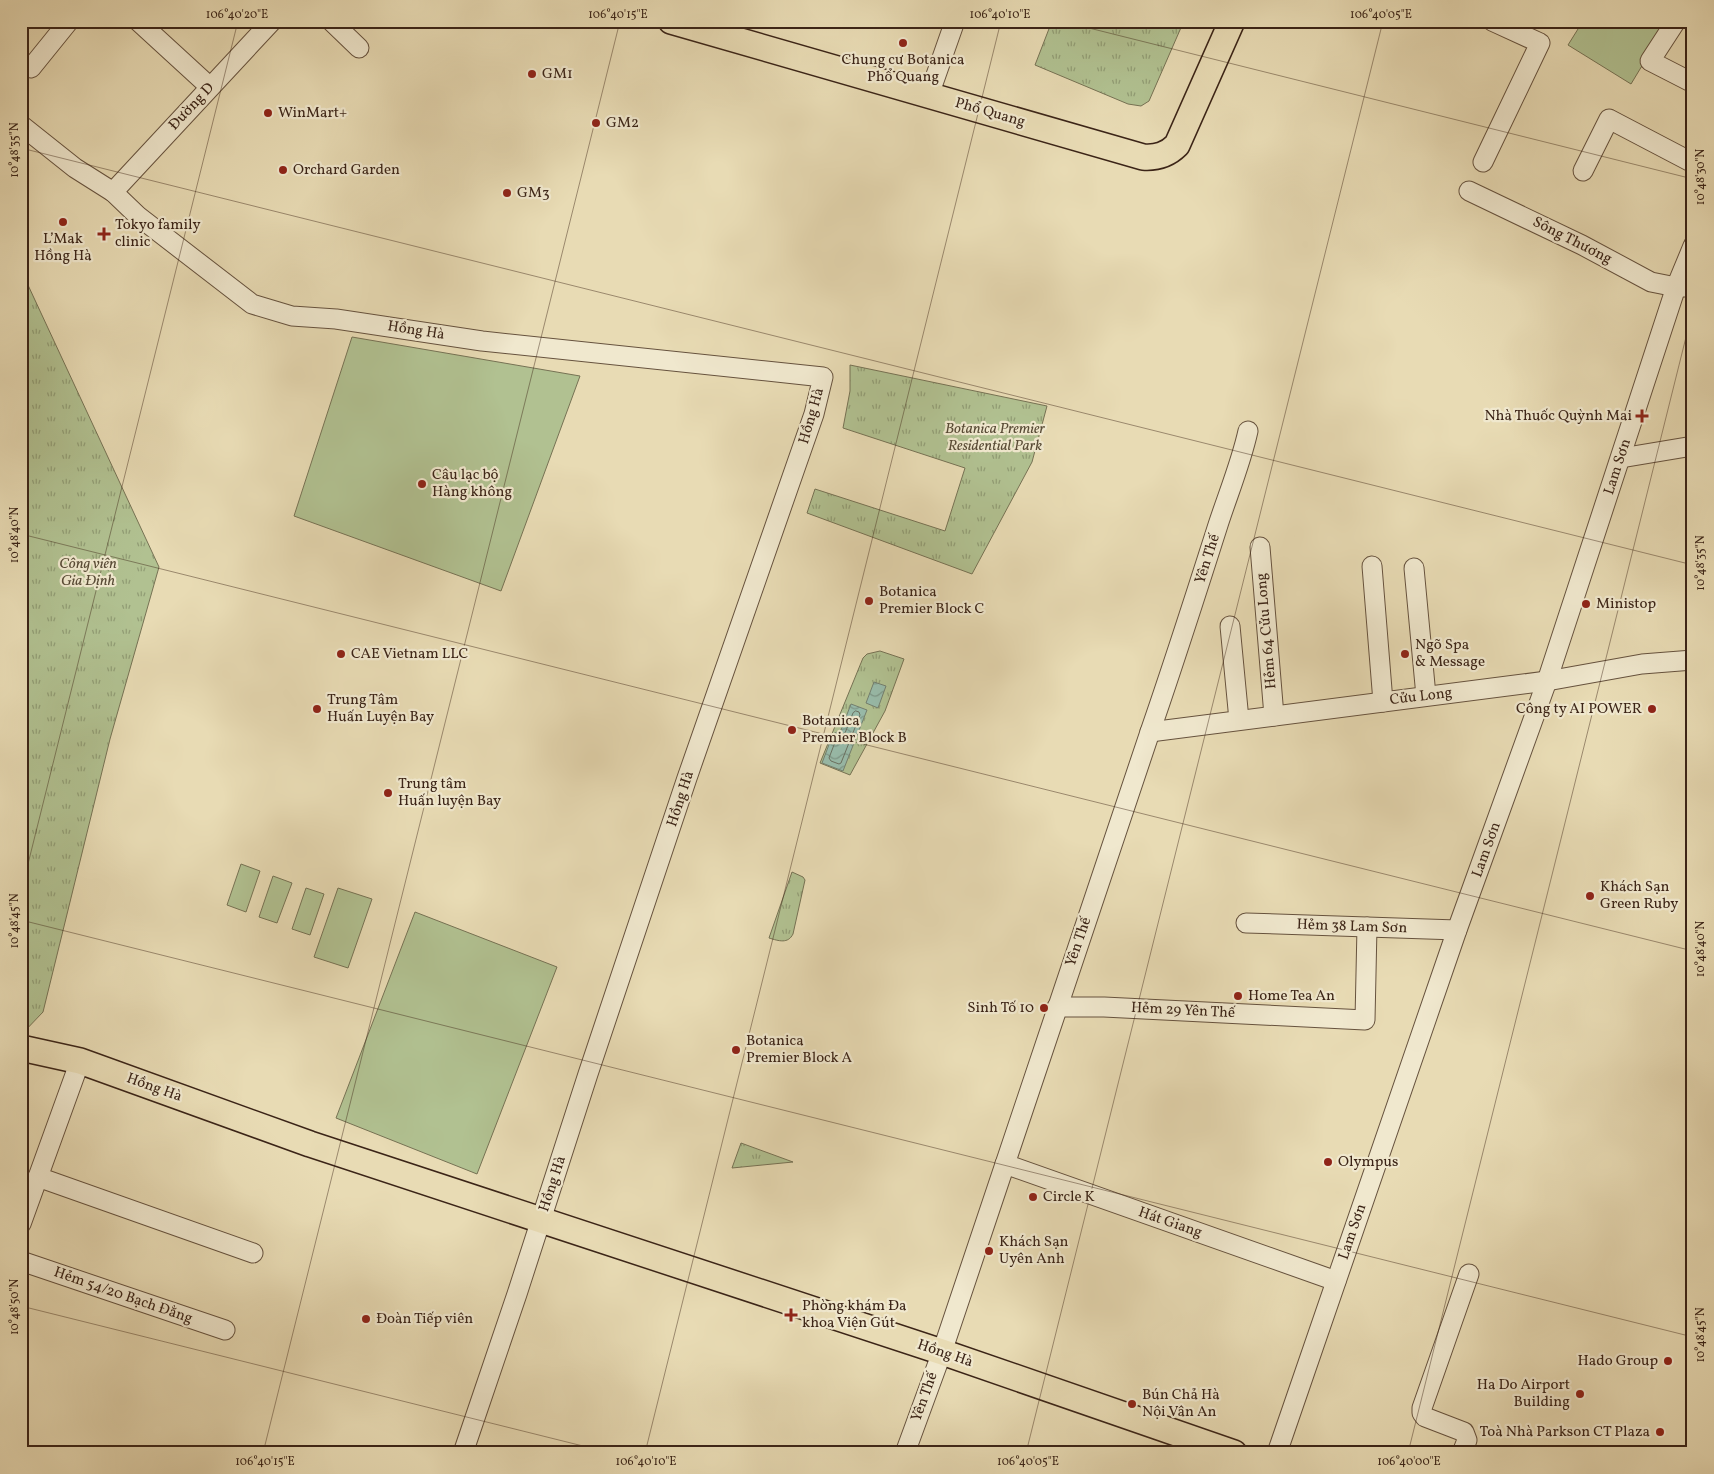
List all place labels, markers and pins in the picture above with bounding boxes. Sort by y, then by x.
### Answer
marker: Chung cư Botanica Phổ Quang [897,37,909,49]
place label: Chung cư Botanica Phổ Quang [842,50,965,88]
place label: GM1 [542,64,573,85]
marker: GM1 [526,68,538,80]
place label: WinMart+ [278,103,347,124]
marker: WinMart+ [262,107,274,119]
place label: GM2 [606,113,639,134]
marker: GM2 [590,117,602,129]
place label: Orchard Garden [293,160,400,181]
marker: Orchard Garden [277,164,289,176]
place label: GM3 [517,183,550,204]
marker: GM3 [501,187,513,199]
place label: Tokyo family clinic [115,215,201,253]
marker: L’Mak Hồng Hà [57,216,69,228]
marker: Tokyo family clinic [97,227,111,241]
place label: L’Mak Hồng Hà [34,229,92,267]
place label: Nhà Thuốc Quỳnh Mai [1484,406,1632,427]
marker: Nhà Thuốc Quỳnh Mai [1636,410,1648,422]
place label: Câu lạc bộ Hàng không [432,465,512,503]
marker: Câu lạc bộ Hàng không [416,478,428,490]
place label: Botanica Premier Block C [879,582,985,620]
place label: Ministop [1596,594,1656,615]
marker: Botanica Premier Block C [863,595,875,607]
marker: Ministop [1580,598,1592,610]
place label: Ngõ Spa & Message [1415,635,1485,673]
place label: CAE Vietnam LLC [351,644,469,665]
marker: CAE Vietnam LLC [335,648,347,660]
marker: Ngõ Spa & Message [1399,648,1411,660]
place label: Trung Tâm Huấn Luyện Bay [327,690,434,728]
place label: Công ty AI POWER [1516,699,1642,720]
marker: Trung Tâm Huấn Luyện Bay [311,703,323,715]
marker: Công ty AI POWER [1646,703,1658,715]
place label: Botanica Premier Block B [802,711,907,749]
marker: Botanica Premier Block B [786,724,798,736]
place label: Trung tâm Huấn luyện Bay [398,774,501,812]
marker: Trung tâm Huấn luyện Bay [382,787,394,799]
place label: Khách Sạn Green Ruby [1600,877,1678,915]
marker: Khách Sạn Green Ruby [1584,890,1596,902]
place label: Home Tea An [1248,986,1335,1007]
marker: Home Tea An [1232,990,1244,1002]
place label: Sinh Tố 10 [967,998,1034,1019]
marker: Sinh Tố 10 [1038,1002,1050,1014]
place label: Botanica Premier Block A [746,1031,853,1069]
marker: Botanica Premier Block A [730,1044,742,1056]
place label: Olympus [1338,1152,1398,1173]
marker: Olympus [1322,1156,1334,1168]
place label: Circle K [1043,1187,1095,1208]
marker: Circle K [1027,1191,1039,1203]
place label: Khách Sạn Uyên Anh [999,1232,1069,1270]
marker: Khách Sạn Uyên Anh [983,1245,995,1257]
place label: Phòng khám Đa khoa Viện Gút [802,1296,907,1334]
marker: Phòng khám Đa khoa Viện Gút [784,1308,798,1322]
place label: Đoàn Tiếp viên [376,1309,473,1330]
marker: Đoàn Tiếp viên [360,1313,372,1325]
place label: Hado Group [1578,1351,1658,1372]
marker: Hado Group [1662,1355,1674,1367]
place label: Ha Do Airport Building [1477,1375,1570,1413]
place label: Bún Chả Hà Nội Vân An [1142,1385,1220,1423]
marker: Ha Do Airport Building [1574,1388,1586,1400]
marker: Bún Chả Hà Nội Vân An [1126,1398,1138,1410]
place label: Toà Nhà Parkson CT Plaza [1480,1422,1650,1443]
marker: Toà Nhà Parkson CT Plaza [1654,1426,1666,1438]

